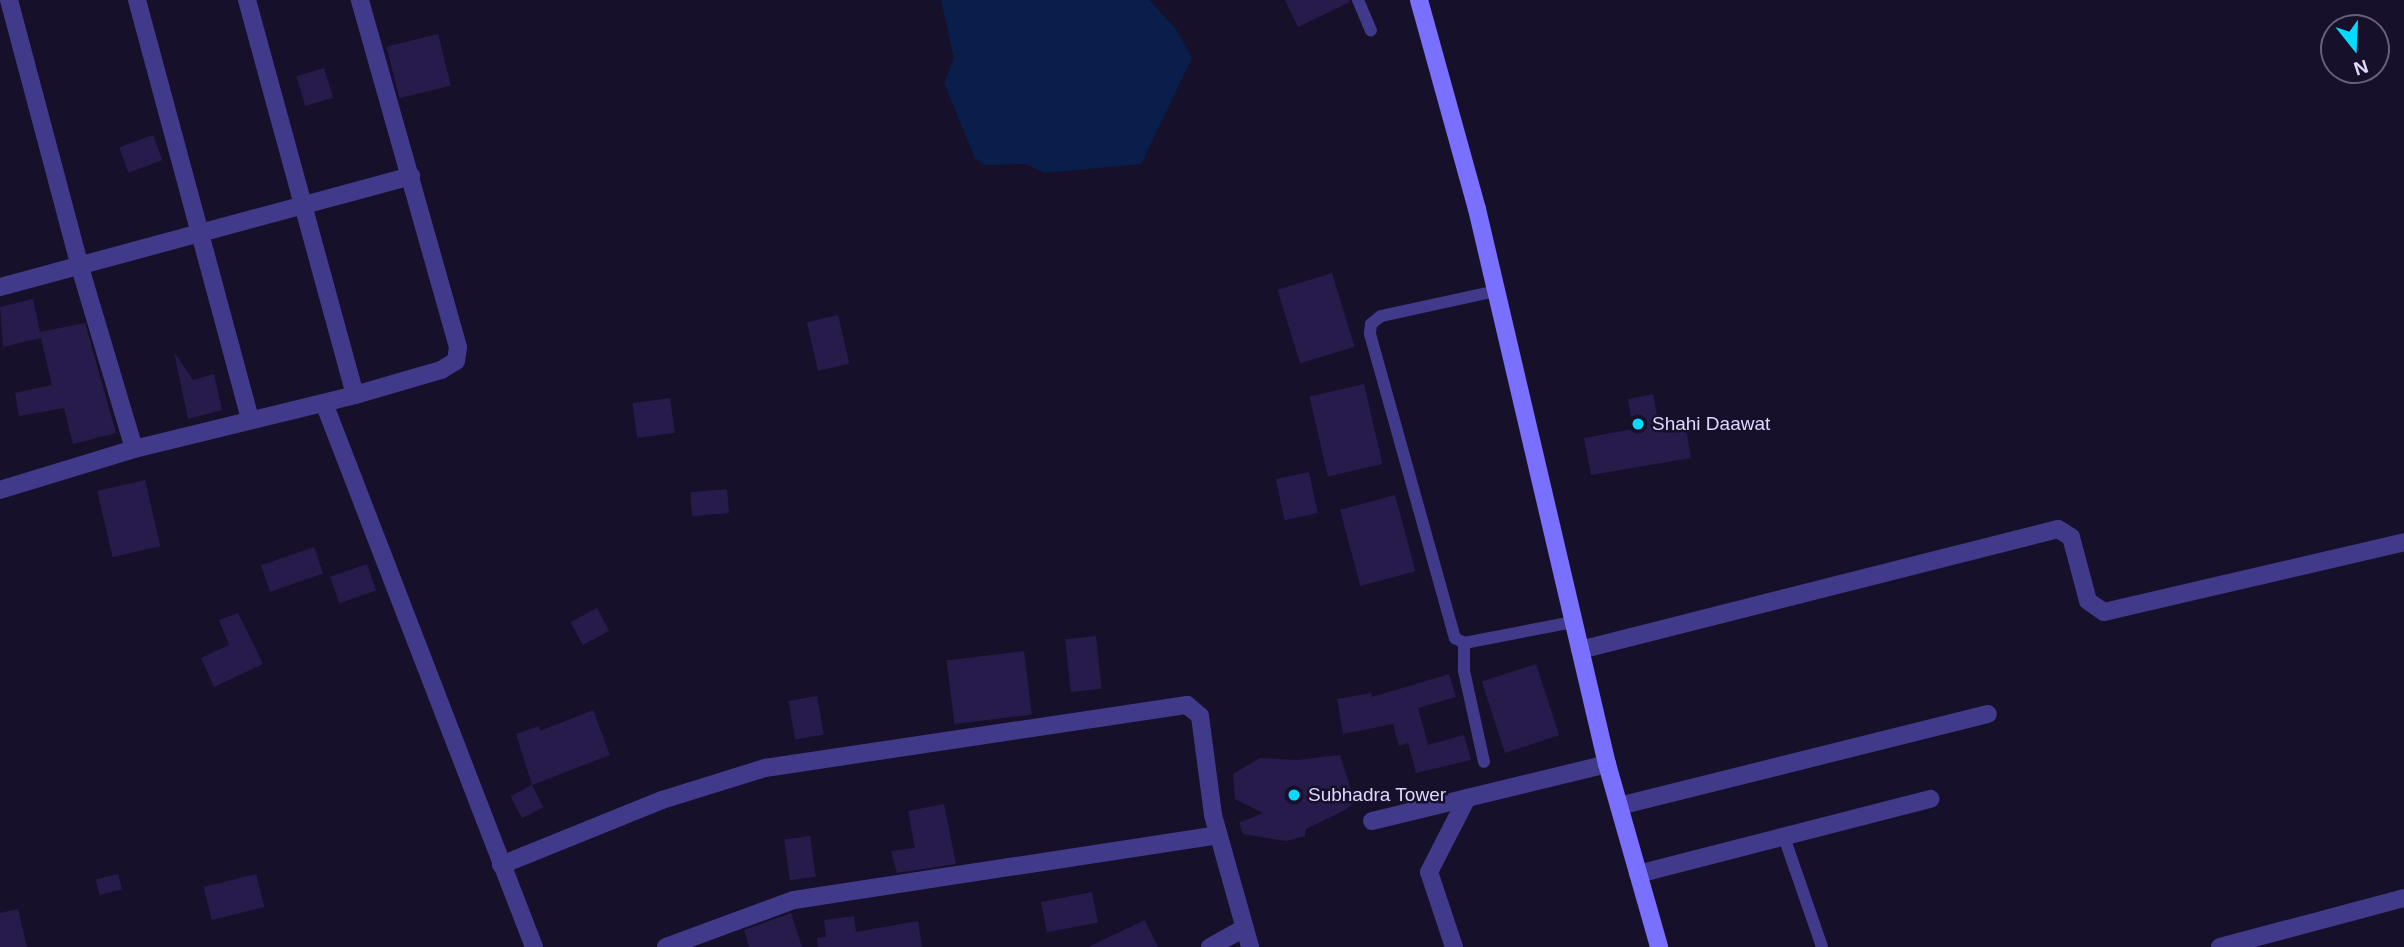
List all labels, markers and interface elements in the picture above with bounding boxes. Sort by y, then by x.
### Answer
north arrow [2320,14,2390,84]
text: N [2351,55,2371,80]
place label: Shahi Daawat [1652,413,1770,435]
marker: Shahi Daawat [1630,416,1646,432]
place label: Subhadra Tower [1308,784,1446,806]
marker: Subhadra Tower [1286,787,1302,803]

